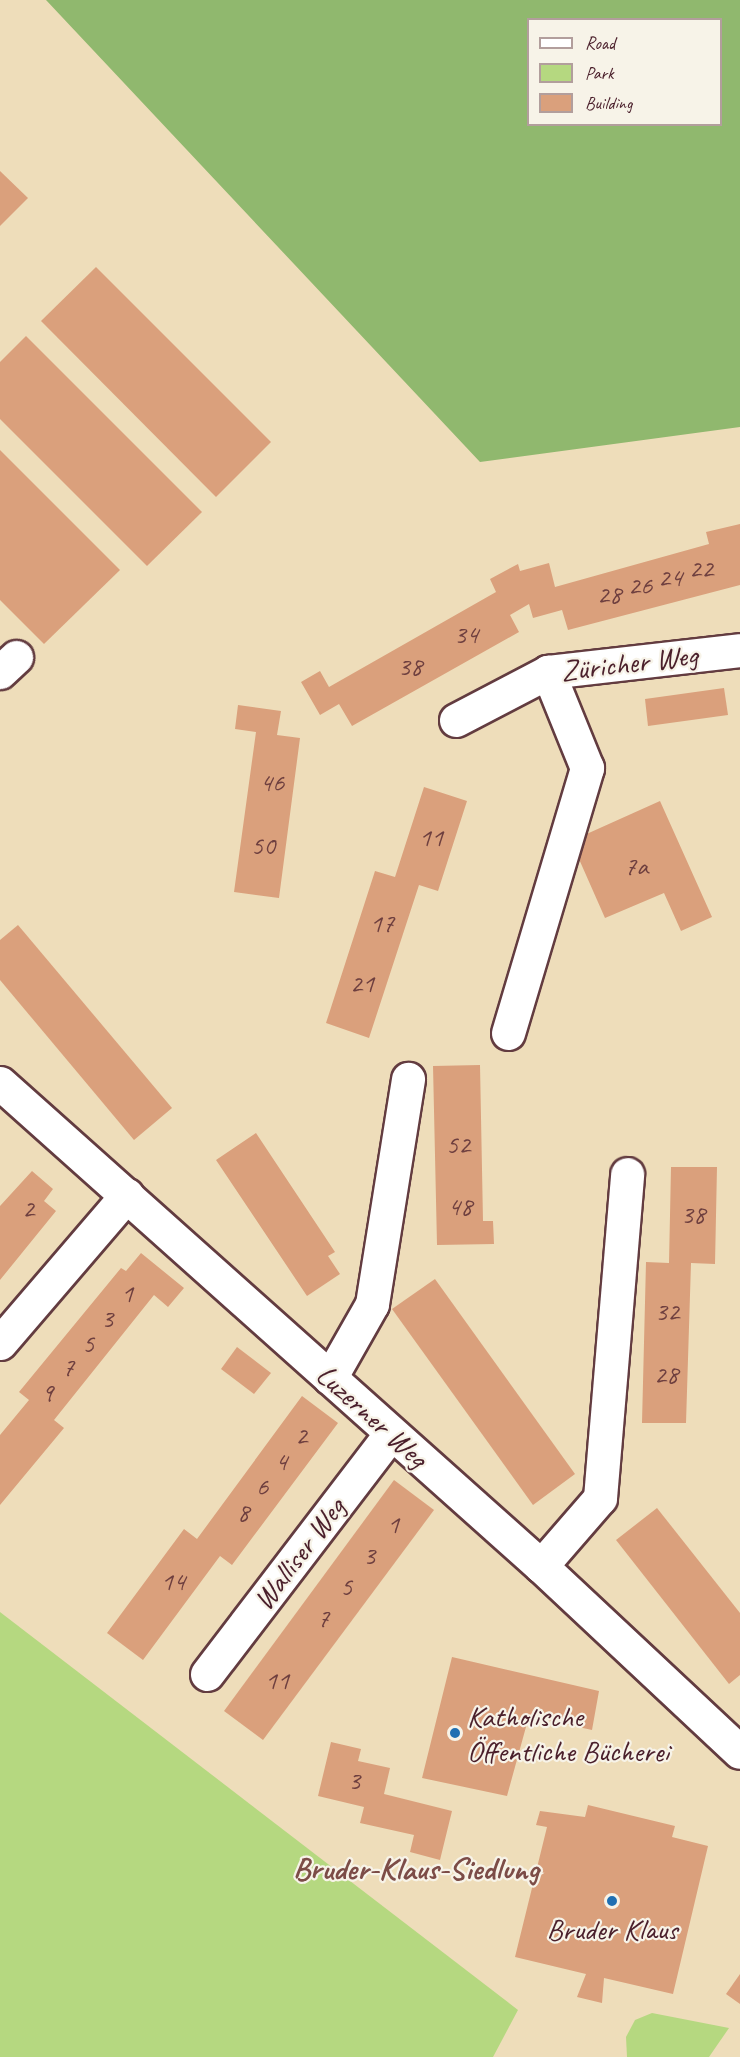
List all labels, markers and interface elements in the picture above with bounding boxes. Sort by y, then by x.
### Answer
legend [527,18,722,126]
text: Road [585,32,615,54]
text: Park [585,62,614,84]
text: Building [585,92,632,114]
house number: 22 [689,553,713,585]
house number: 24 [658,562,682,594]
house number: 26 [628,570,652,602]
house number: 28 [597,579,621,611]
house number: 34 [454,619,478,651]
street label: Züricher Weg [559,637,699,689]
house number: 38 [398,651,422,683]
house number: 46 [260,767,284,799]
house number: 11 [419,822,443,854]
house number: 50 [251,830,275,862]
house number: 7a [624,851,648,883]
house number: 17 [370,908,394,940]
house number: 21 [350,968,374,1000]
house number: 52 [446,1129,470,1161]
house number: 48 [448,1191,472,1223]
house number: 2 [22,1193,34,1225]
house number: 38 [681,1199,705,1231]
house number: 1 [121,1278,133,1310]
house number: 32 [655,1296,679,1328]
house number: 3 [101,1303,113,1335]
house number: 5 [82,1328,94,1360]
house number: 7 [62,1352,74,1384]
street label: Luzerner Weg [309,1357,435,1475]
house number: 28 [654,1359,678,1391]
house number: 9 [41,1377,53,1409]
house number: 2 [295,1420,307,1452]
house number: 4 [275,1446,287,1478]
house number: 6 [256,1471,268,1503]
street label: Walliser Weg [245,1491,353,1617]
house number: 8 [237,1497,249,1529]
house number: 1 [387,1509,399,1541]
house number: 3 [363,1540,375,1572]
house number: 14 [161,1566,185,1598]
house number: 5 [340,1571,352,1603]
house number: 7 [317,1603,329,1635]
house number: 11 [265,1665,289,1697]
place label: Katholische Öffentliche Bücherei [467,1698,669,1768]
marker: Katholische Öffentliche Bücherei [448,1726,462,1740]
house number: 3 [348,1765,360,1797]
district label: Bruder-Klaus-Siedlung [293,1850,539,1888]
marker: Bruder Klaus [605,1894,619,1908]
place label: Bruder Klaus [546,1911,678,1947]

